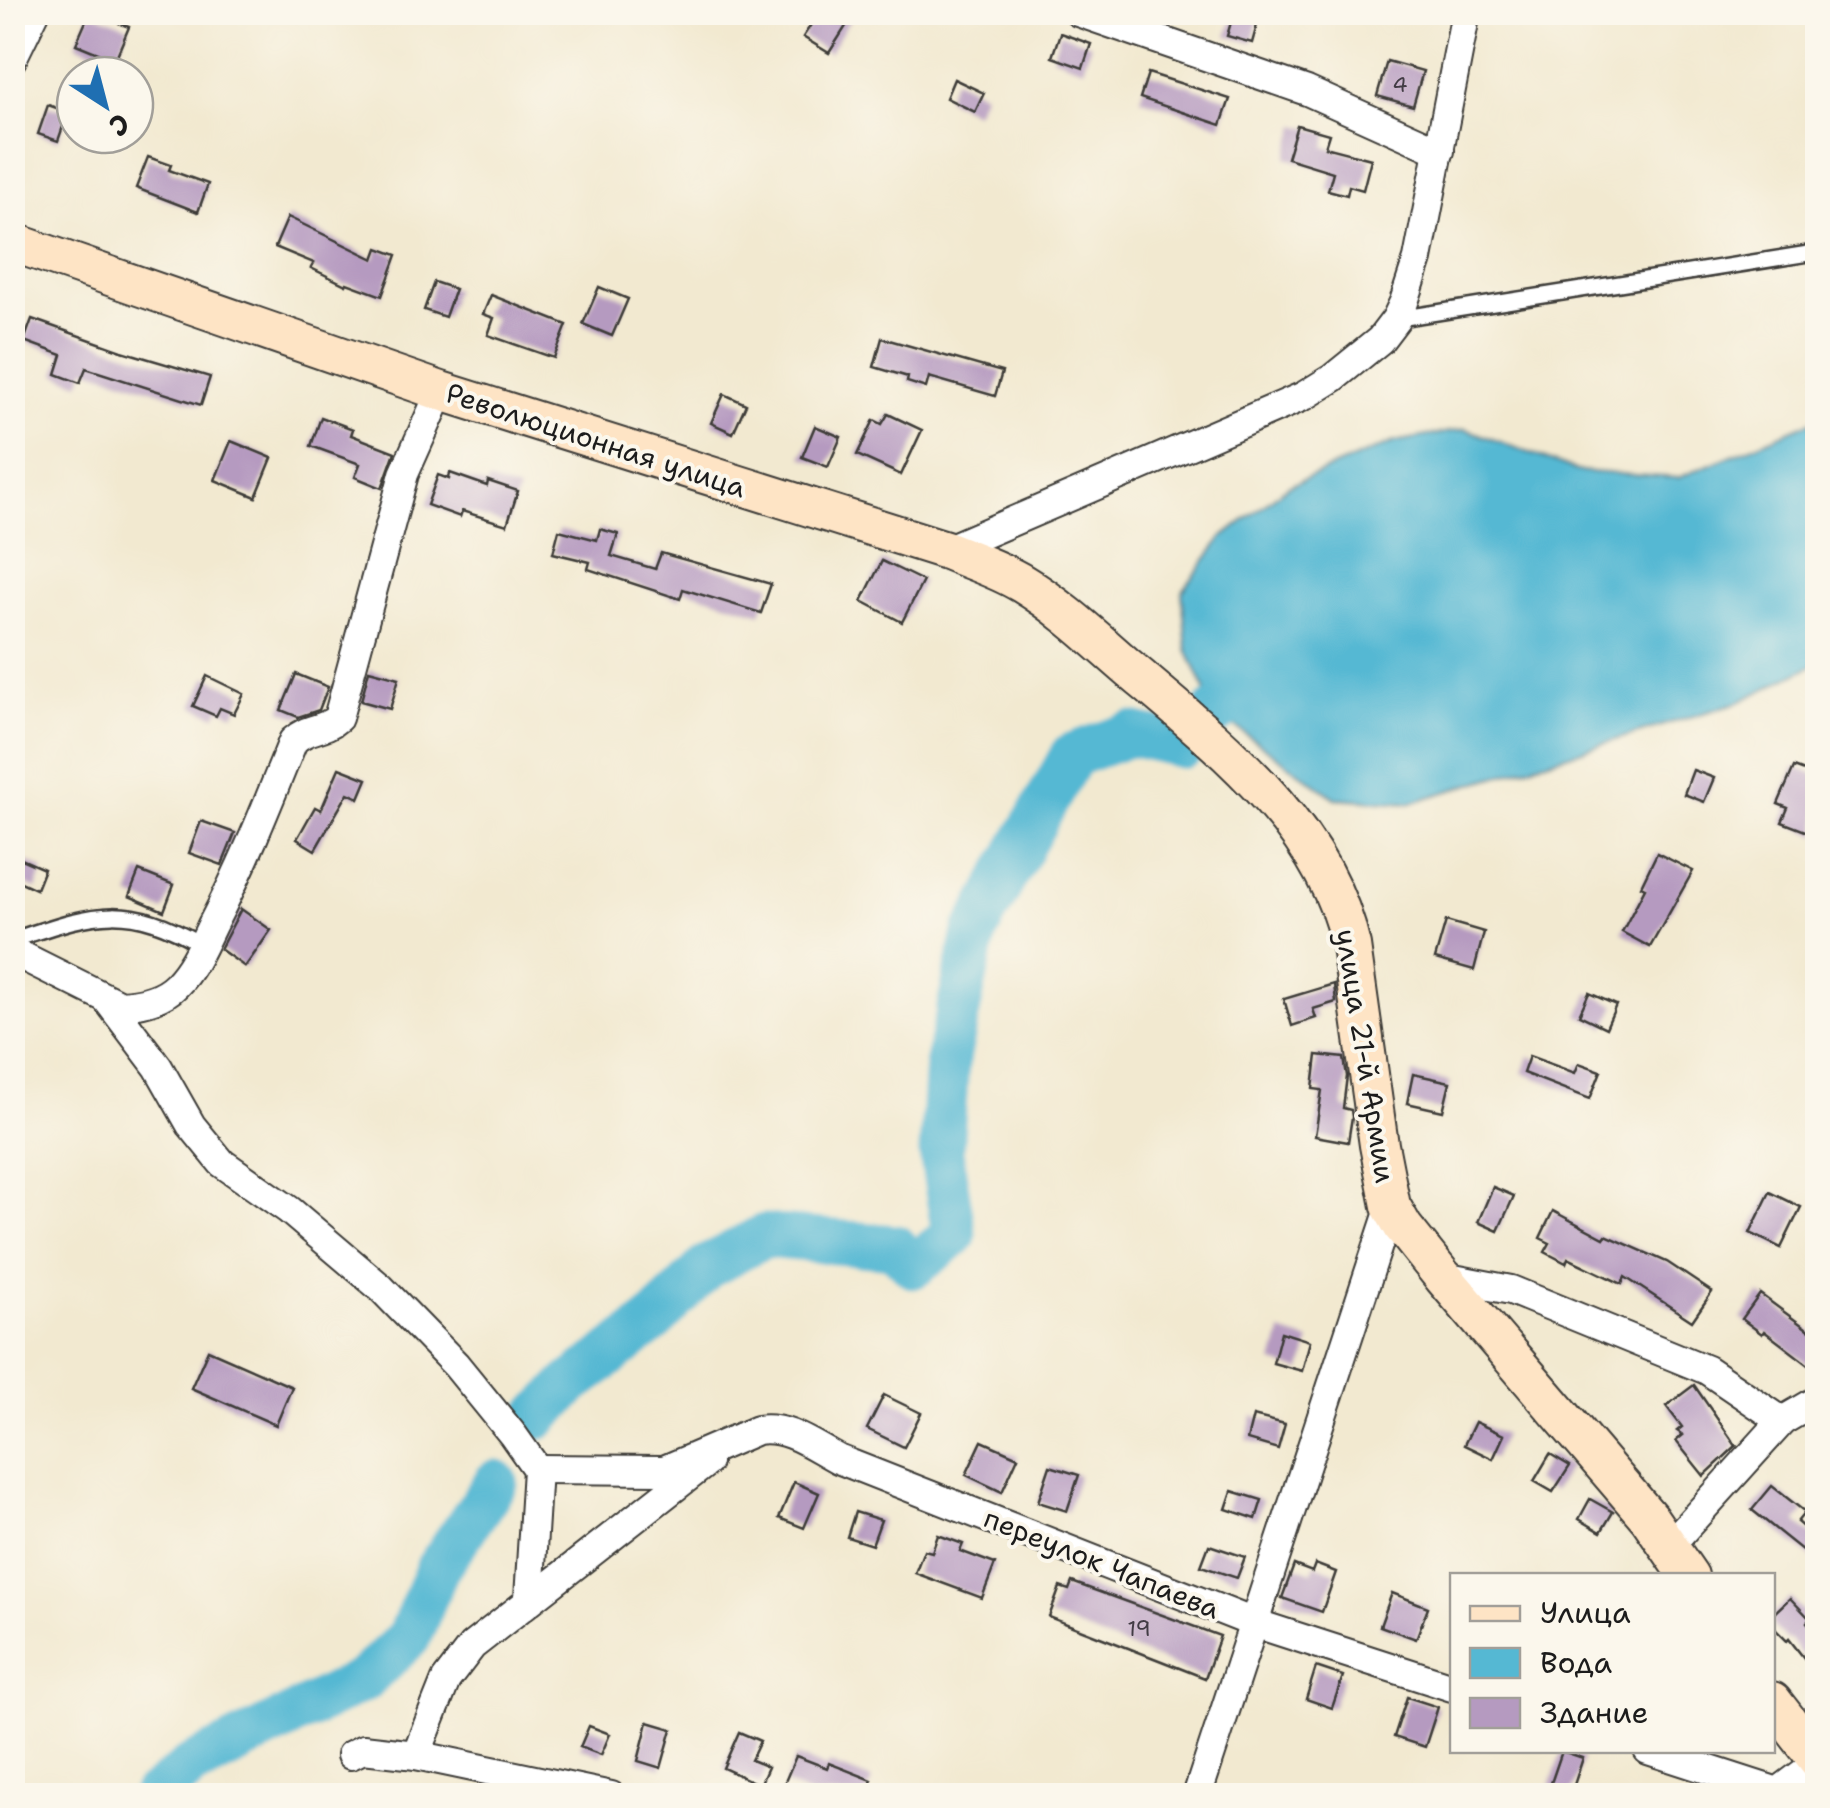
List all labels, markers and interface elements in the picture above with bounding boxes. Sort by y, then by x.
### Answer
north arrow [55,55,155,155]
house number: 4 [1392,70,1408,99]
text: С [102,105,138,146]
street label: Революционная улица [441,374,751,506]
street label: улица 21-й Армии [1327,926,1405,1186]
street label: переулок Чапаева [978,1498,1226,1628]
legend [1450,1573,1775,1753]
text: Улица [1540,1592,1631,1633]
house number: 19 [1127,1614,1151,1643]
text: Вода [1540,1642,1612,1683]
text: Здание [1540,1692,1649,1733]

